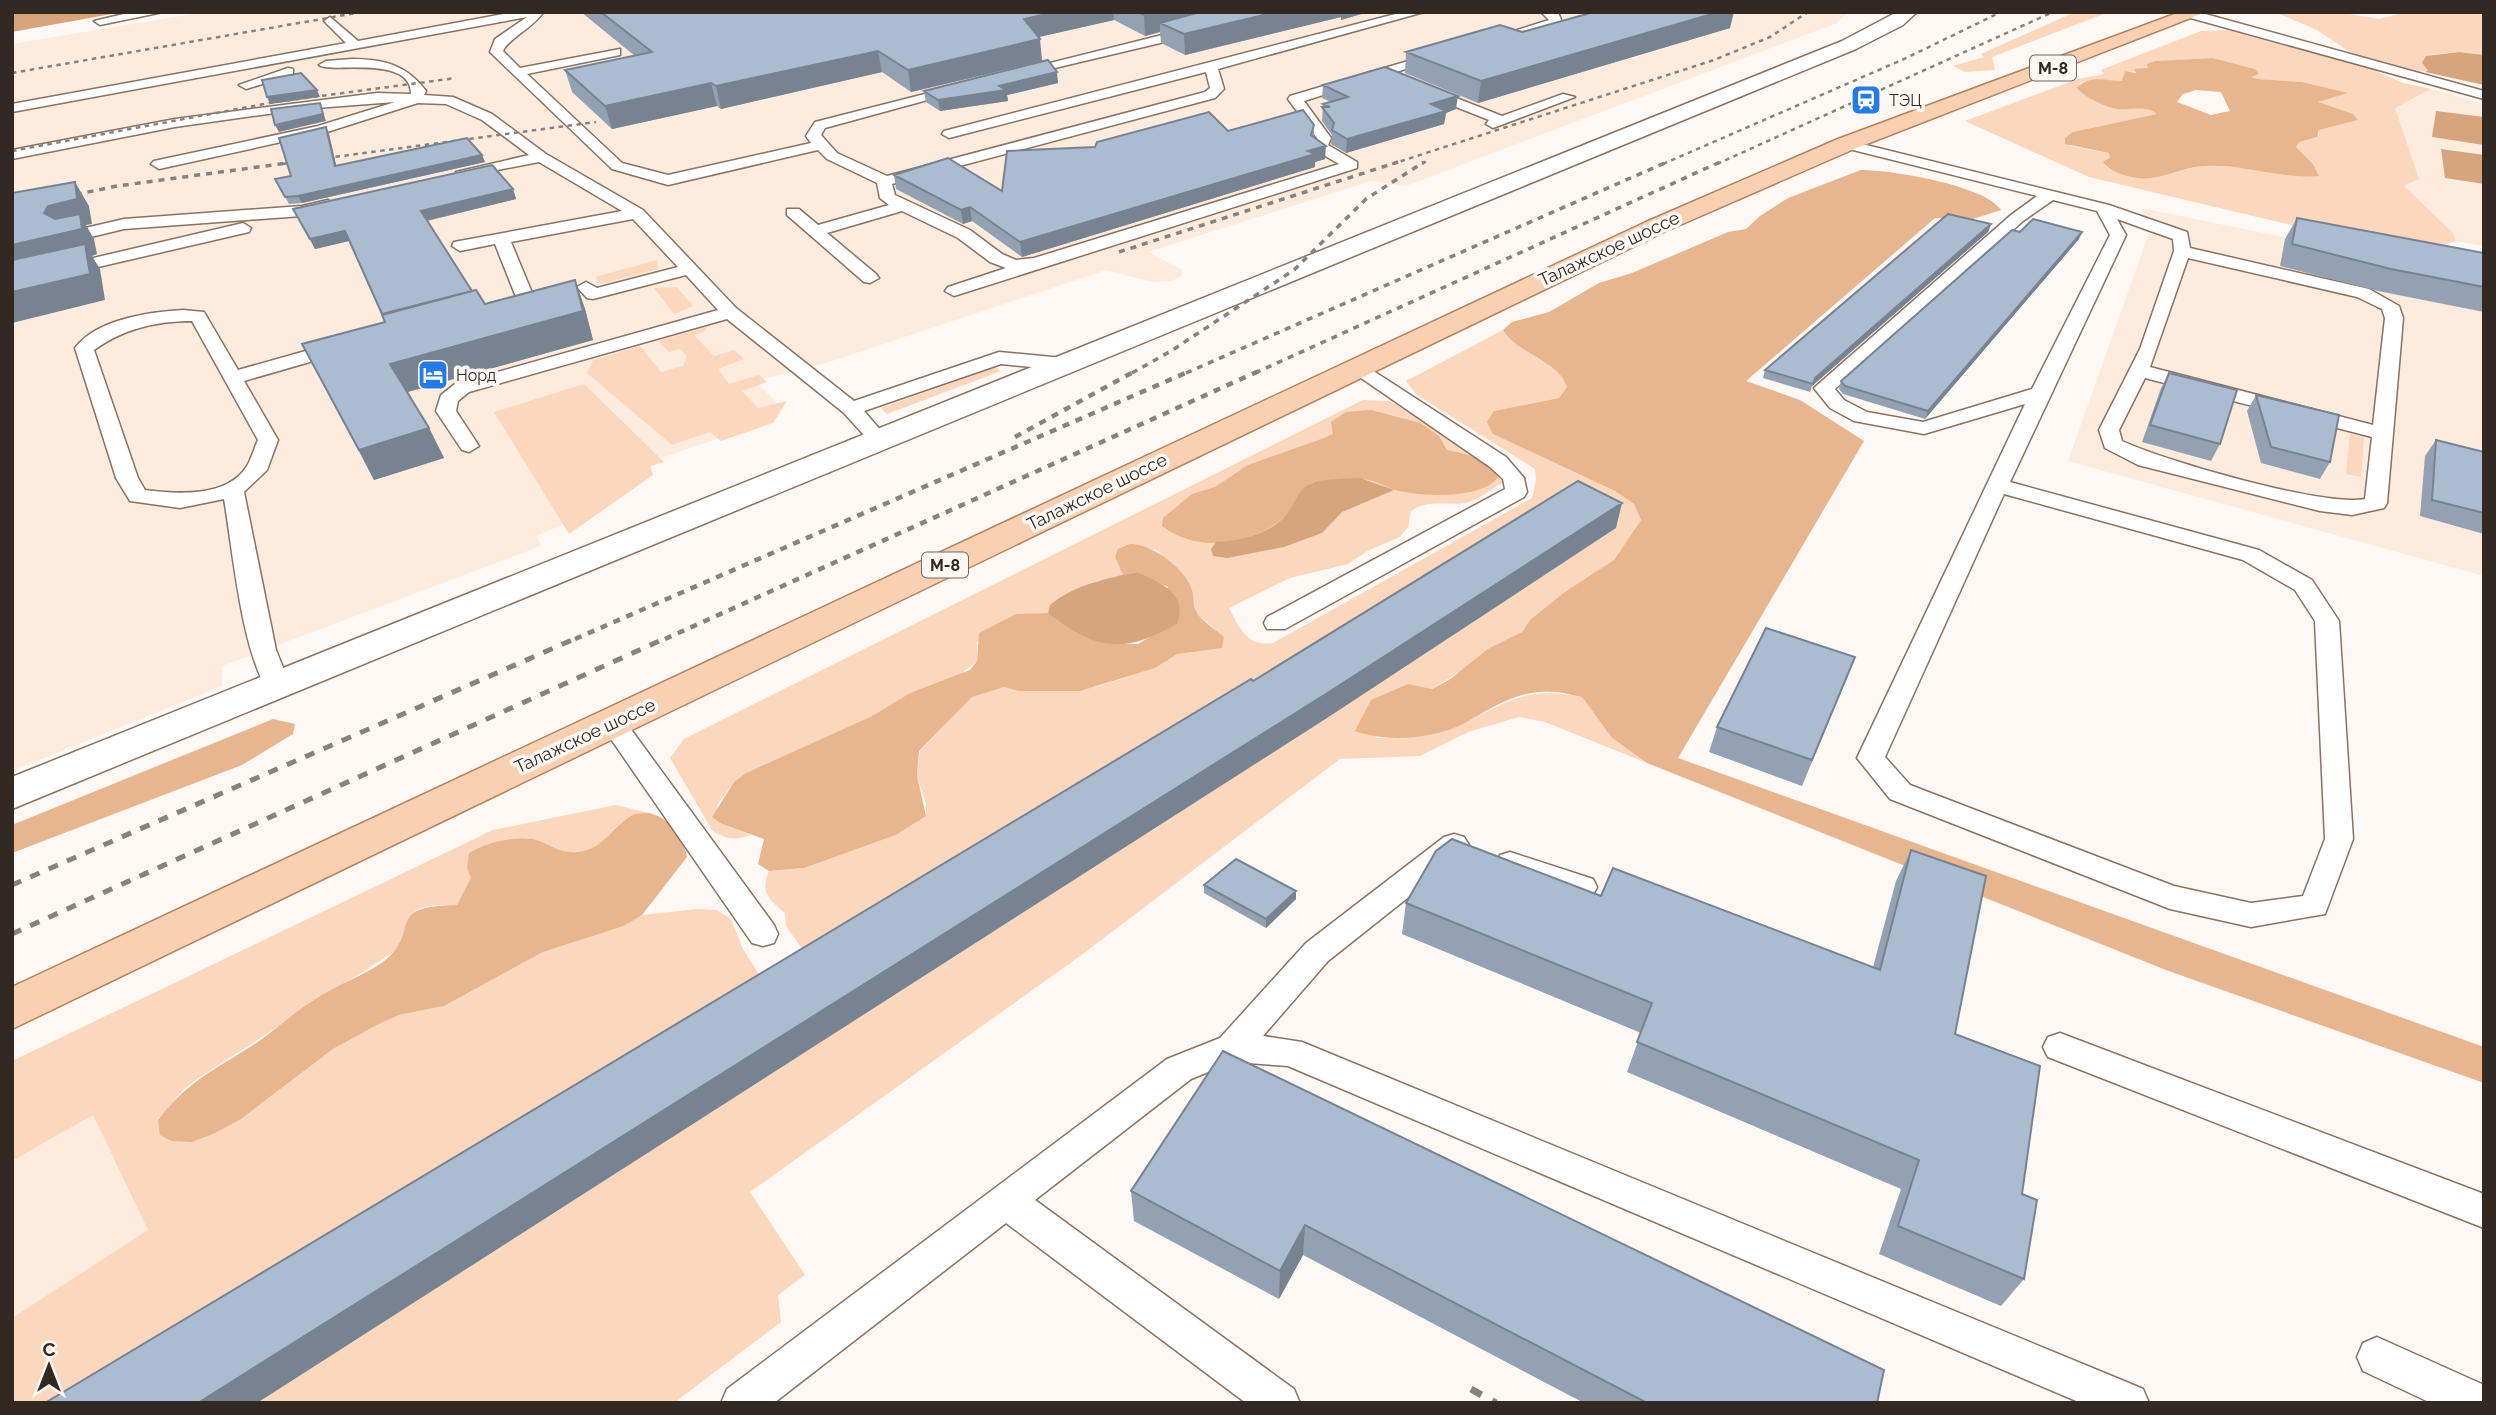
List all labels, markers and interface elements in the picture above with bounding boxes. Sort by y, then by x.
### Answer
road number: М-8 [2030,55,2076,80]
station icon: ТЭЦ [1849,83,1883,117]
place label: ТЭЦ [1889,91,1922,110]
street label: Талажское шоссе [1535,207,1683,290]
hotel icon: Норд [416,358,450,392]
place label: Норд [456,366,496,385]
street label: Талажское шоссе [1023,448,1171,535]
road number: М-8 [922,552,968,578]
street label: Талажское шоссе [511,694,659,777]
north arrow [14,1331,84,1401]
text: С [42,1338,56,1360]

